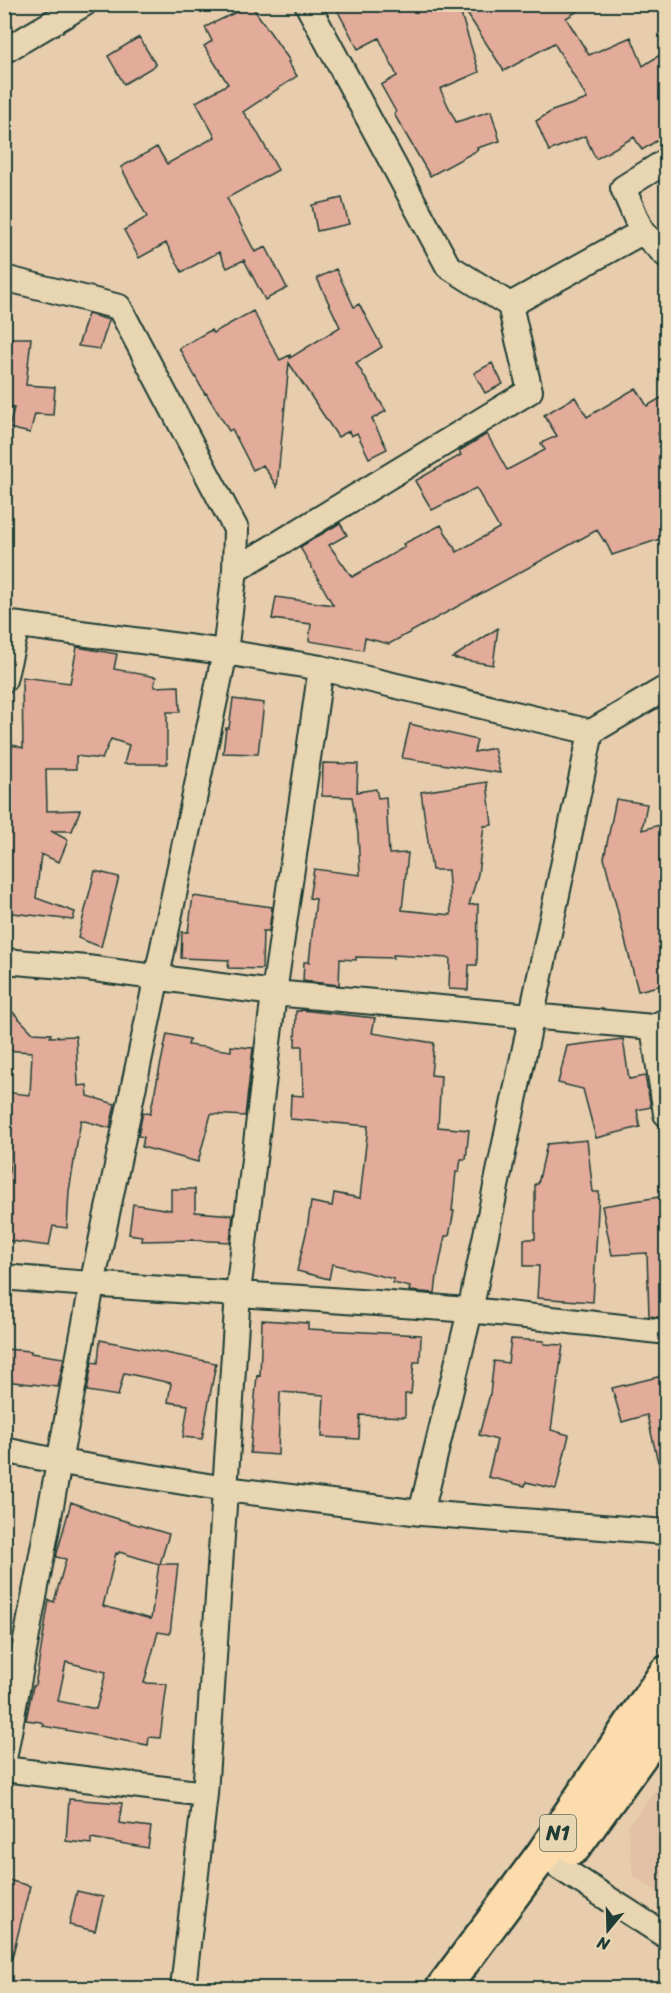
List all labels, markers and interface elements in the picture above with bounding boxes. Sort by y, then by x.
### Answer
road number: N1 [540,1815,576,1851]
north arrow [578,1900,638,1960]
text: N [592,1928,614,1960]

